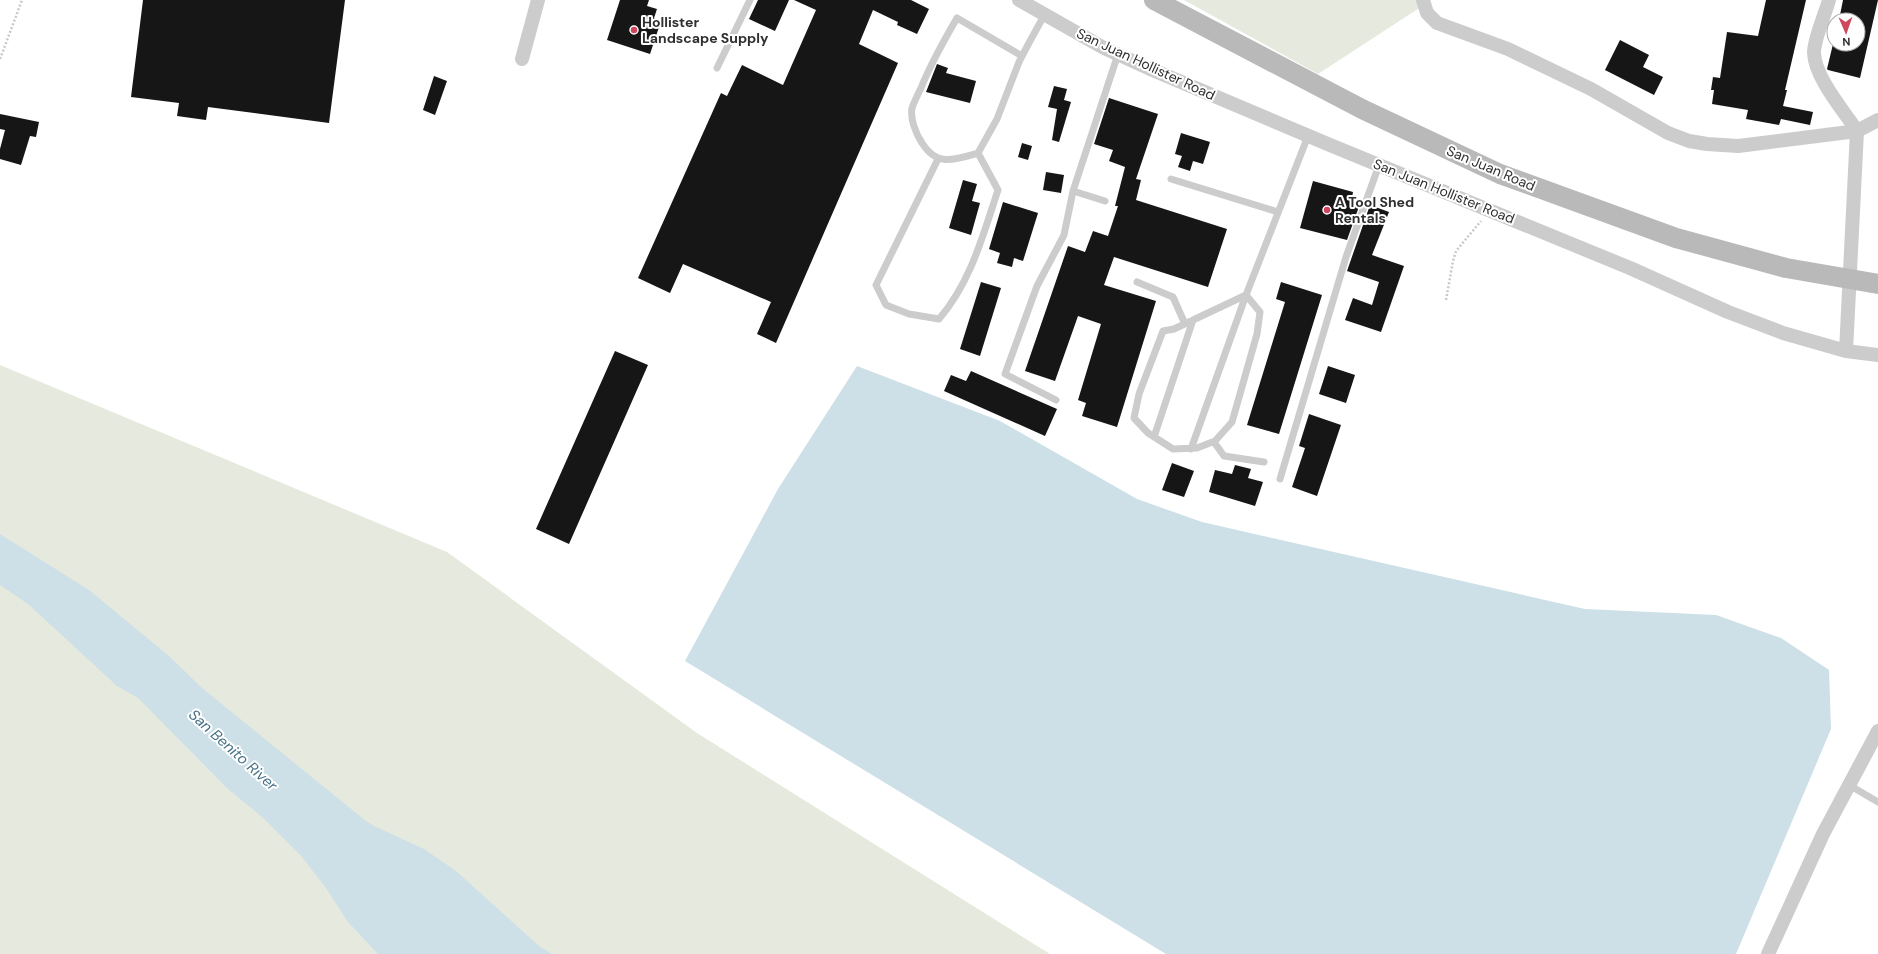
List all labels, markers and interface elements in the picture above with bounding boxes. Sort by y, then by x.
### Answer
north arrow [1826,12,1866,52]
place label: Hollister Landscape Supply [642,13,769,47]
street label: San Juan Hollister Road [1074,24,1218,104]
marker: Hollister Landscape Supply [629,25,639,35]
text: N [1842,35,1851,49]
street label: San Juan Road [1444,141,1538,195]
street label: San Juan Hollister Road [1371,154,1517,228]
place label: A Tool Shed Rentals [1335,193,1414,227]
marker: A Tool Shed Rentals [1322,205,1332,215]
water label: San Benito River [184,705,282,796]

